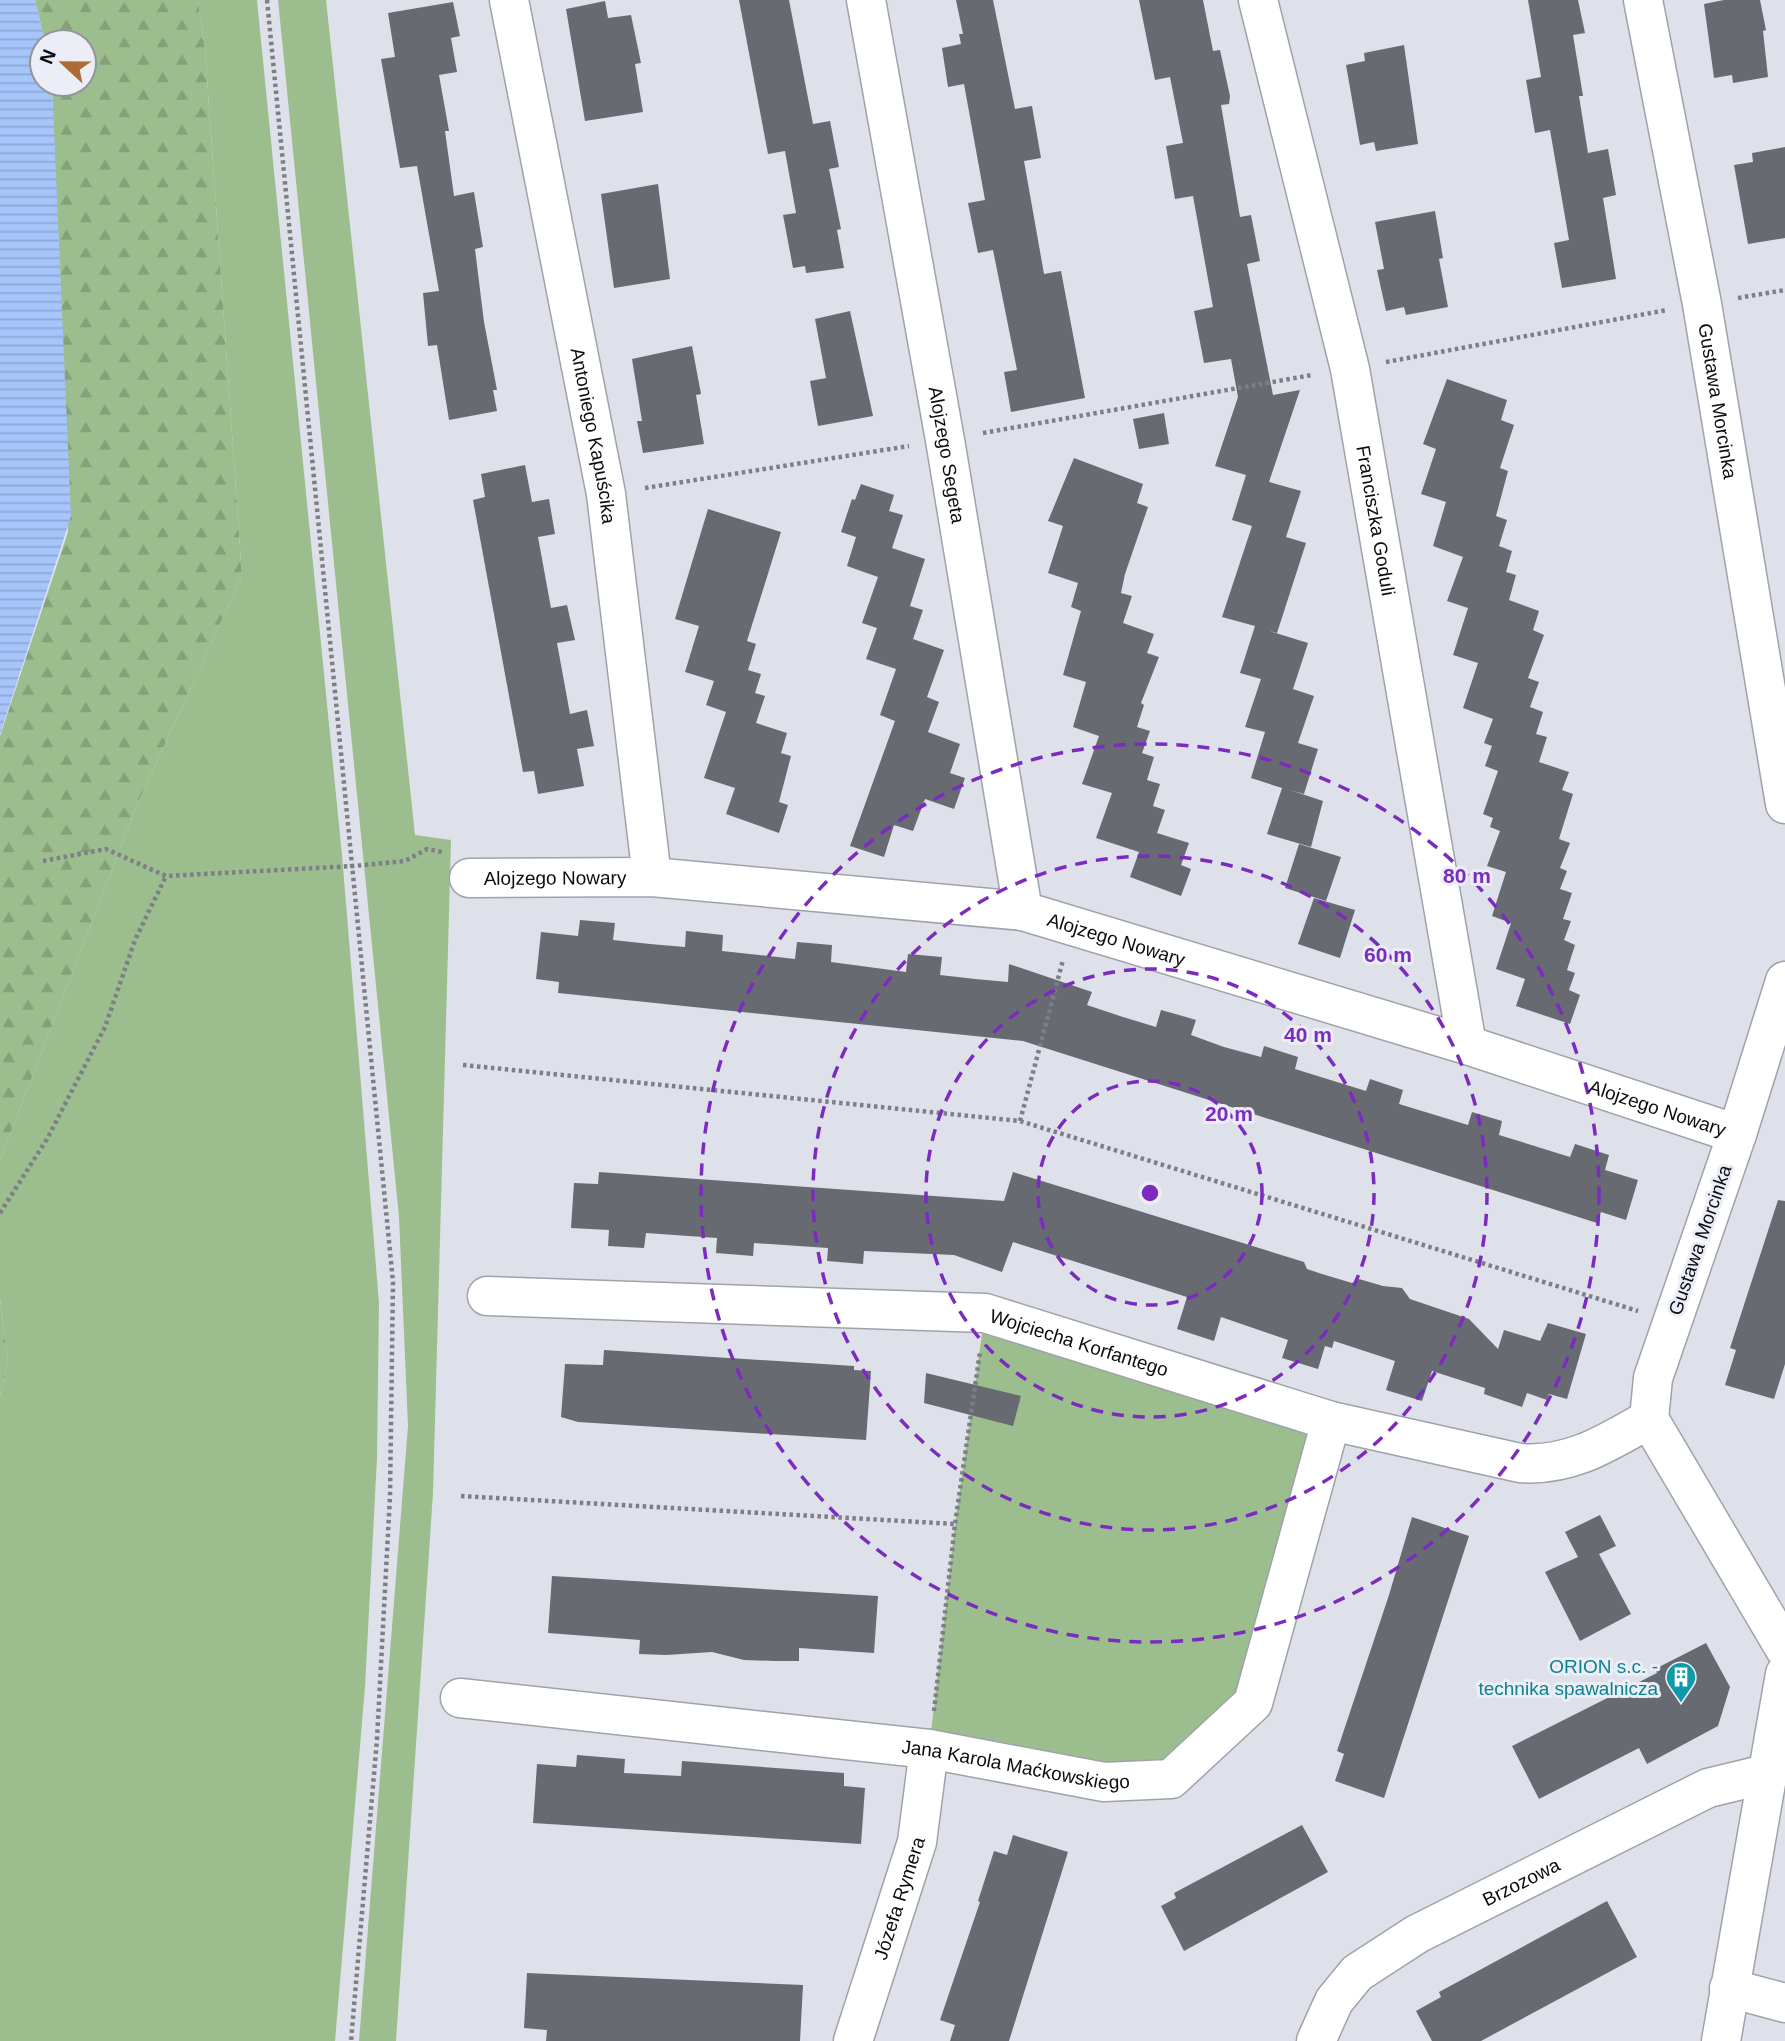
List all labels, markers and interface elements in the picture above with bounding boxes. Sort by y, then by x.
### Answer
north arrow [28,28,98,98]
text: N [35,47,60,67]
street label: Gustawa Morcinka [1695,322,1741,481]
street label: Antoniego Kapuścika [567,346,620,525]
street label: Alojzego Segeta [925,385,969,525]
street label: Franciszka Goduli [1353,444,1400,597]
text: 80 m [1443,864,1491,887]
street label: Alojzego Nowary [484,867,627,888]
street label: Alojzego Nowary [1045,908,1188,970]
text: 60 m [1364,943,1412,966]
text: 40 m [1284,1023,1332,1046]
street label: Alojzego Nowary [1587,1076,1729,1140]
text: 20 m [1205,1102,1253,1125]
street label: Gustawa Morcinka [1664,1162,1736,1318]
centre of rings [1138,1181,1162,1205]
street label: Wojciecha Korfantego [987,1305,1171,1380]
place label: ORION s.c. - technika spawalnicza [1478,1656,1658,1699]
building icon: ORION s.c. - technika spawalnicza [1664,1660,1698,1704]
street label: Jana Karola Maćkowskiego [901,1736,1130,1793]
street label: Józefa Rymera [869,1834,929,1962]
street label: Brzozowa [1479,1854,1563,1910]

